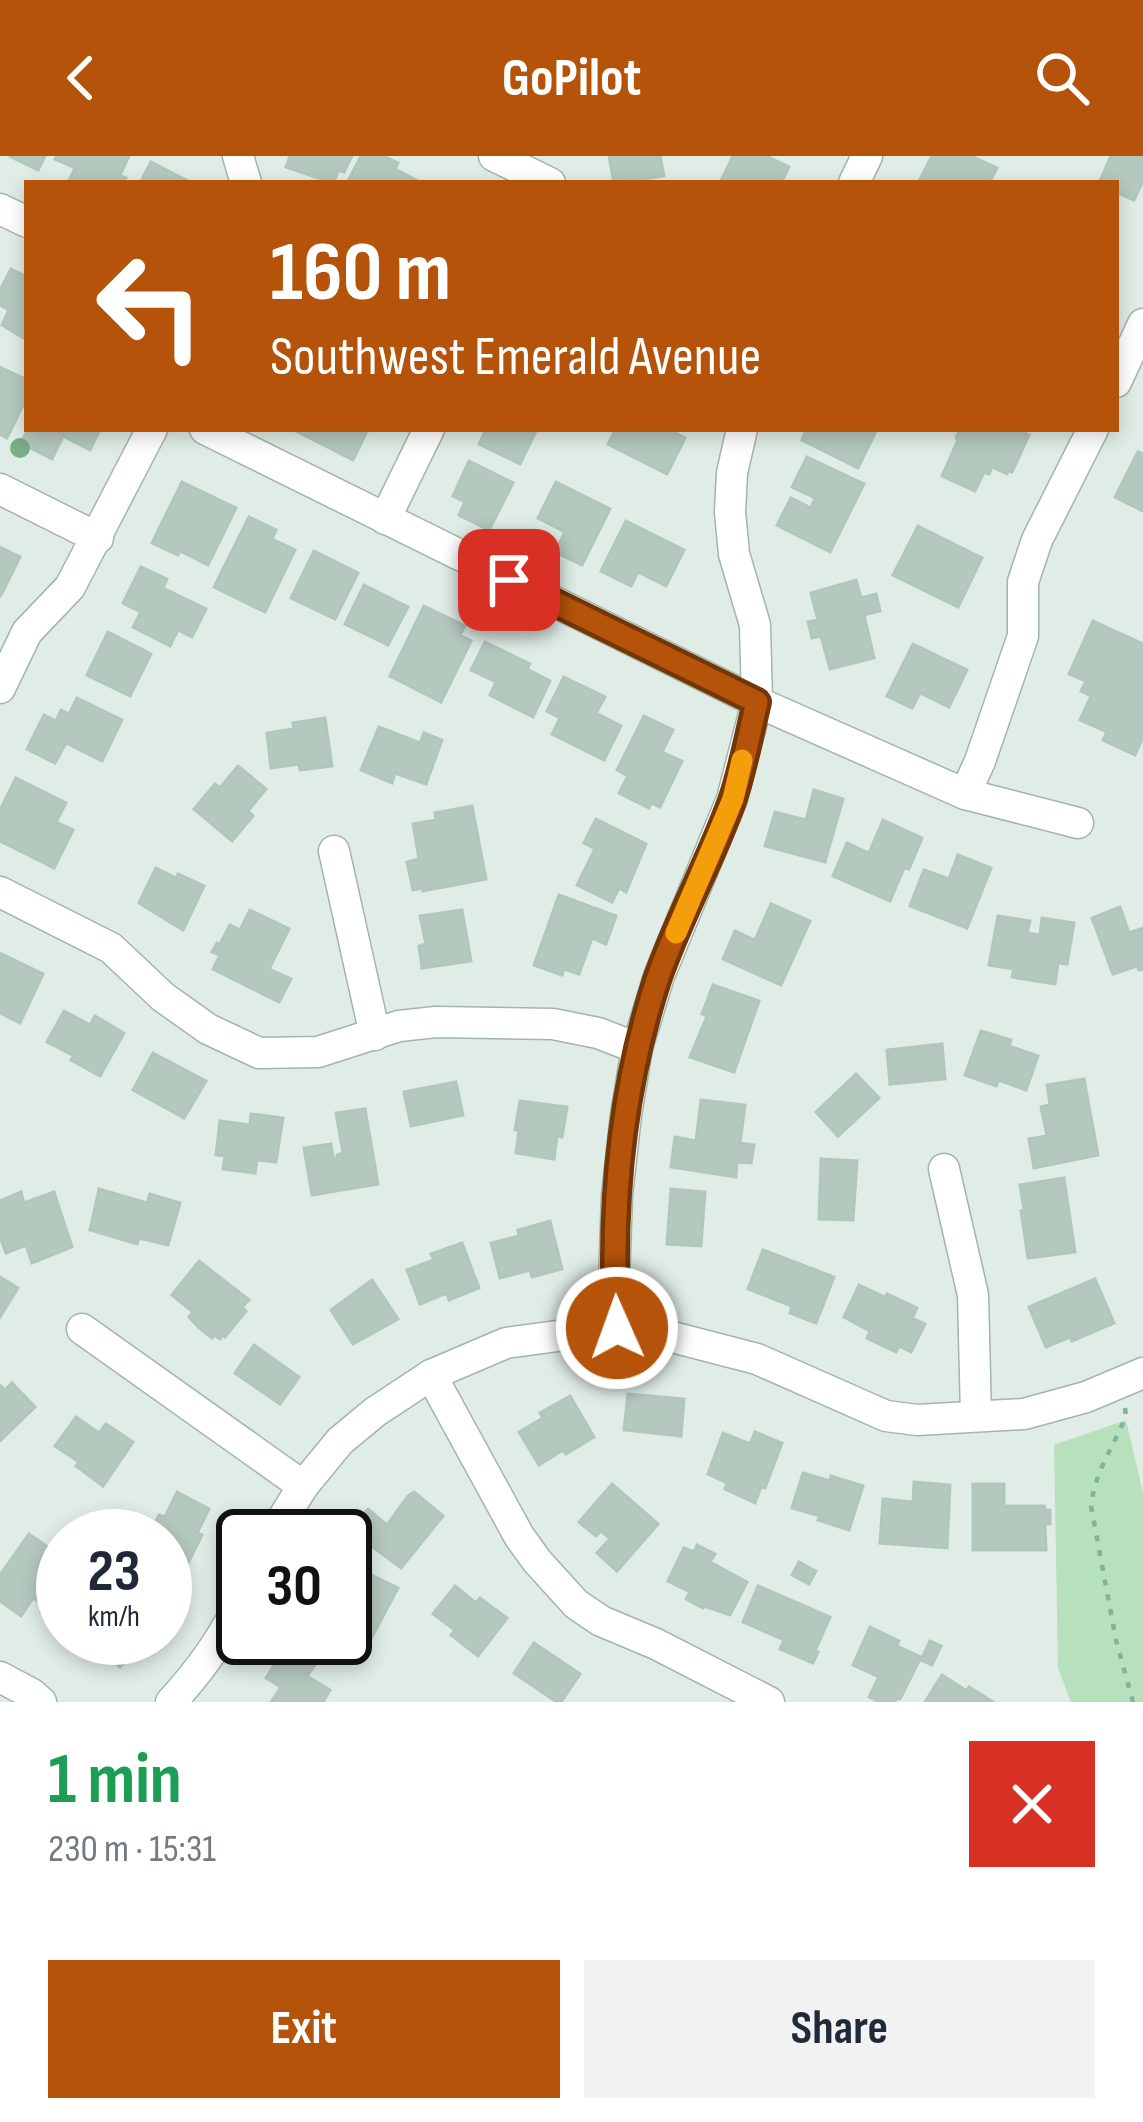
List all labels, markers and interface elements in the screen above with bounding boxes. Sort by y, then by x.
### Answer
icon: back [48,45,114,111]
icon: search [1029,45,1095,111]
text: GoPilot [502,46,641,111]
text: 160 m [270,223,451,324]
icon: left [72,228,228,384]
text: Southwest Emerald Avenue [270,325,761,390]
pin [458,529,560,631]
icon: arrive [476,547,542,613]
position arrow [554,1265,680,1391]
speed limit sign: 30 [216,1509,372,1665]
text: 23 [87,1536,141,1608]
text: km/h [88,1599,140,1635]
text: 1 min [48,1737,182,1824]
button: close [969,1741,1095,1867]
text: 230 m · 15:31 [48,1826,216,1873]
button: Exit [48,1960,560,2098]
button: Share [584,1960,1095,2098]

